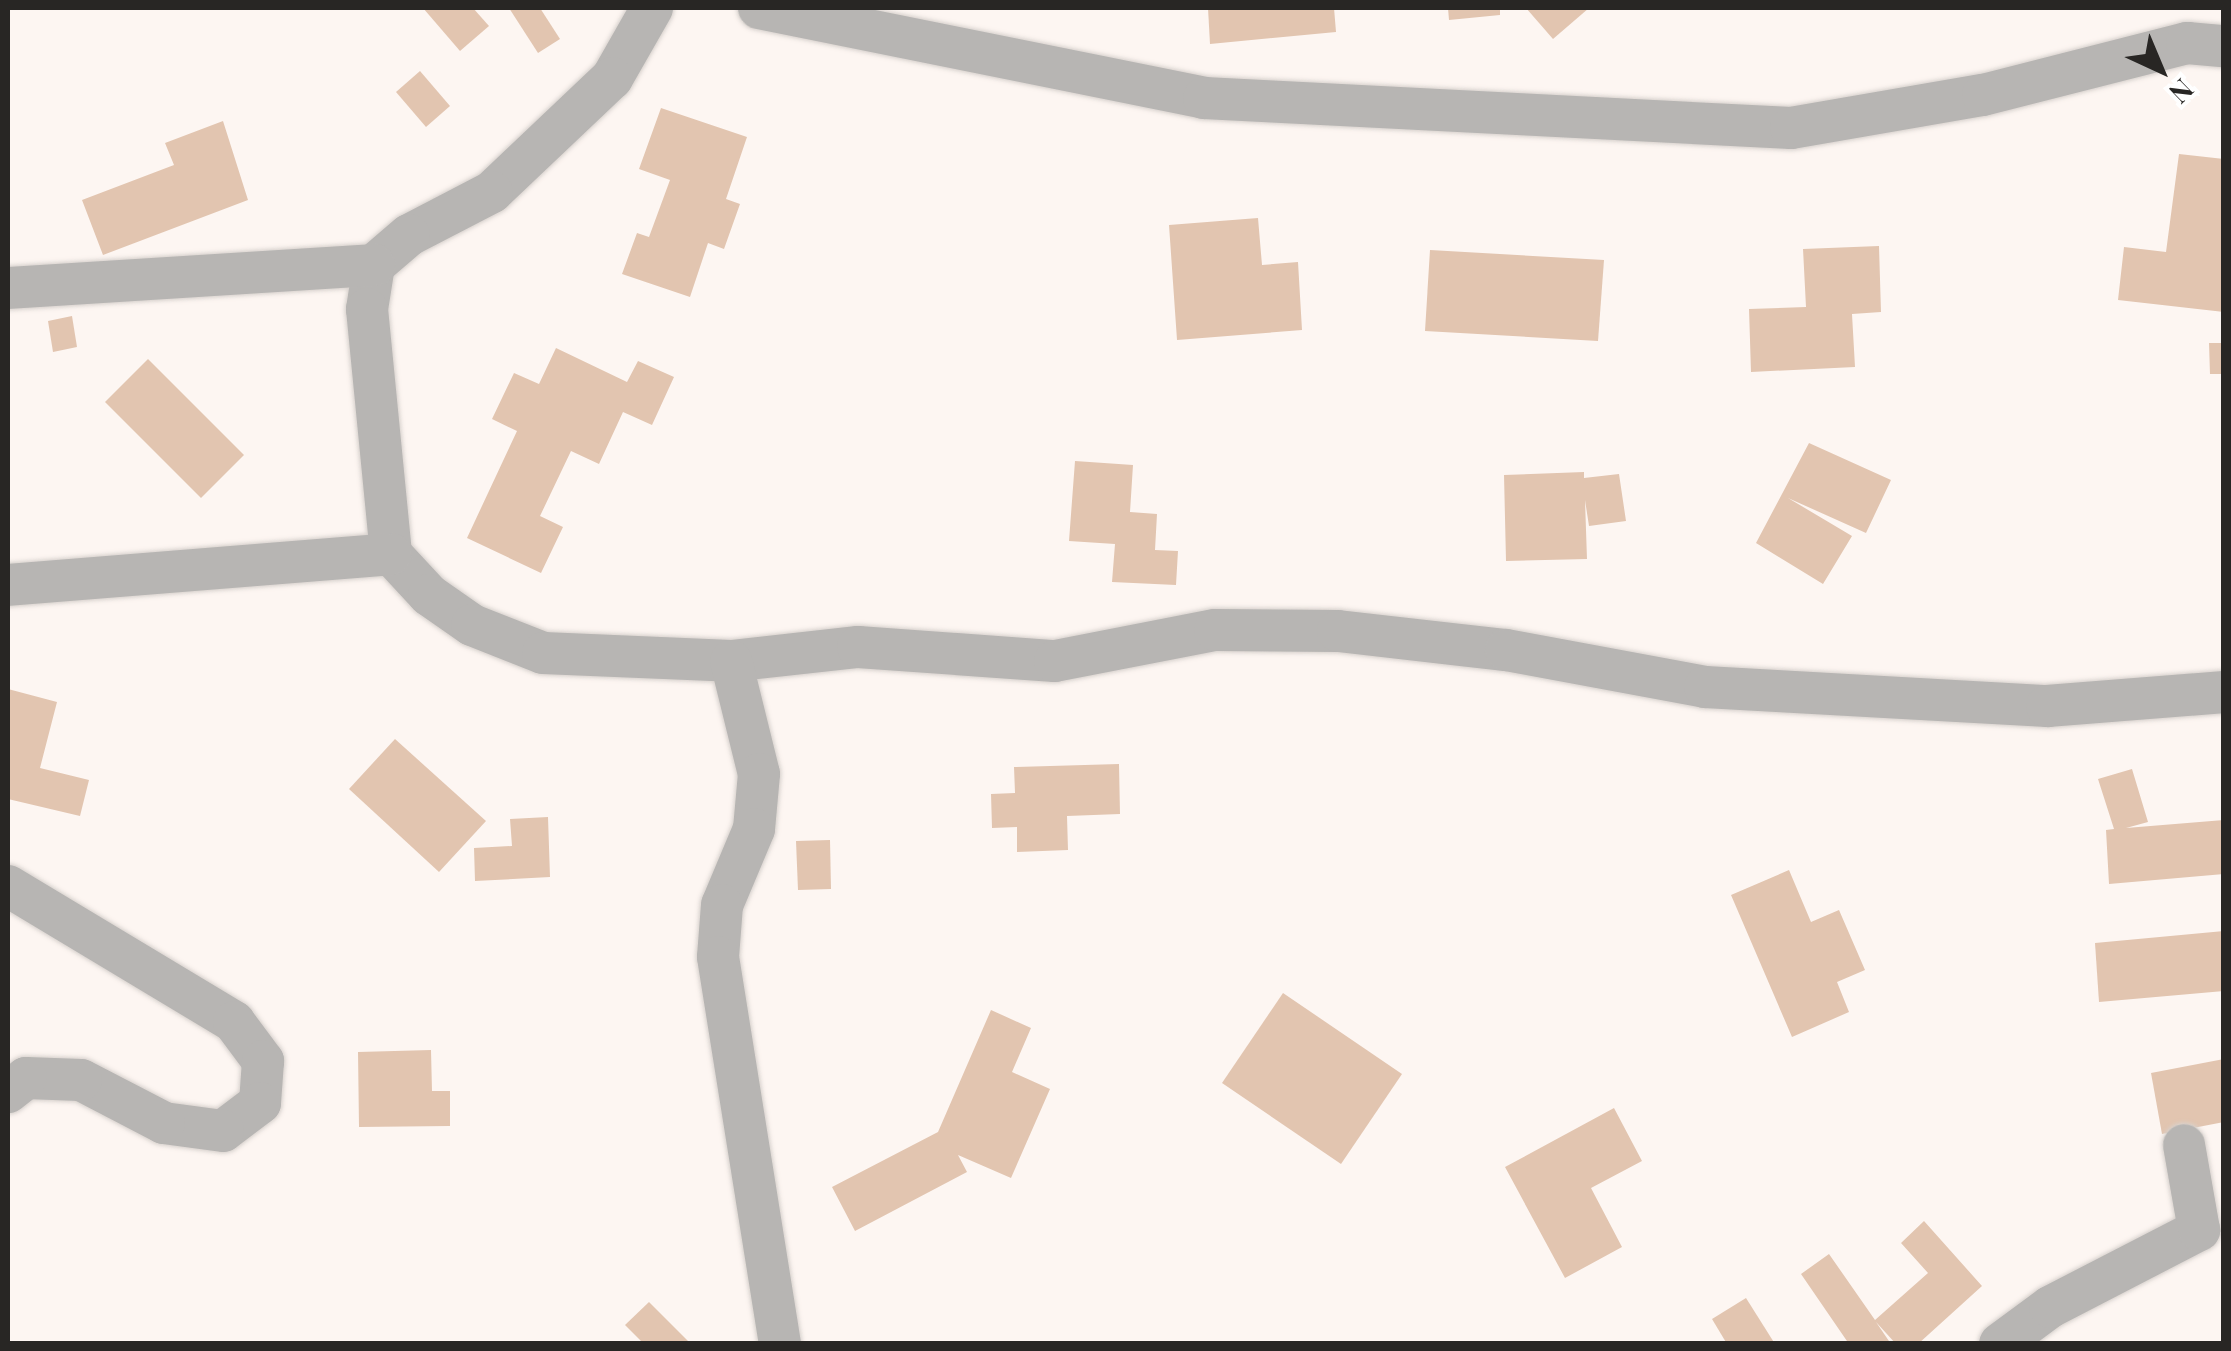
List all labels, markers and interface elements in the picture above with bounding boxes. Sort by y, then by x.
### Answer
north arrow [2111,20,2211,120]
text: N [2162,72,2202,112]

